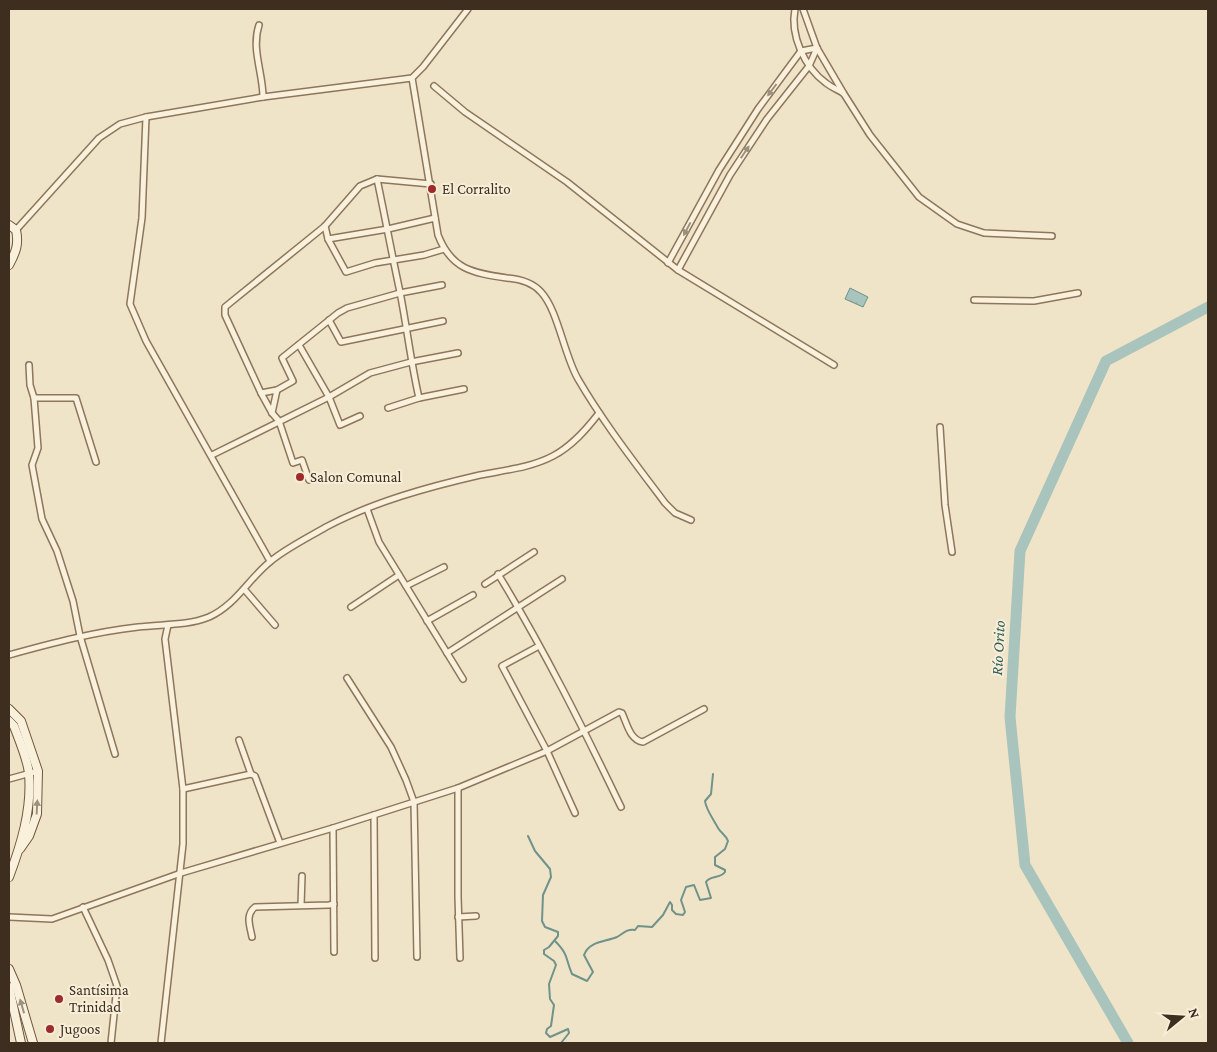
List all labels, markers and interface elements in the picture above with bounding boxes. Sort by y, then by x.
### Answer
one-way arrow [767,83,777,97]
one-way arrow [740,145,750,159]
place label: El Corralito [442,181,511,197]
marker: El Corralito [426,183,438,195]
one-way arrow [683,221,691,236]
place label: Salon Comunal [310,469,401,485]
marker: Salon Comunal [294,471,306,483]
water label: Río Orito [988,620,1008,676]
one-way arrow [33,798,41,814]
place label: Santísima Trinidad [69,982,129,1015]
north arrow [1157,992,1207,1042]
marker: Santísima Trinidad [53,993,65,1005]
one-way arrow [18,998,26,1013]
text: N [1185,1006,1204,1020]
place label: Jugoos [58,1021,101,1038]
marker: Jugoos [44,1023,56,1035]

